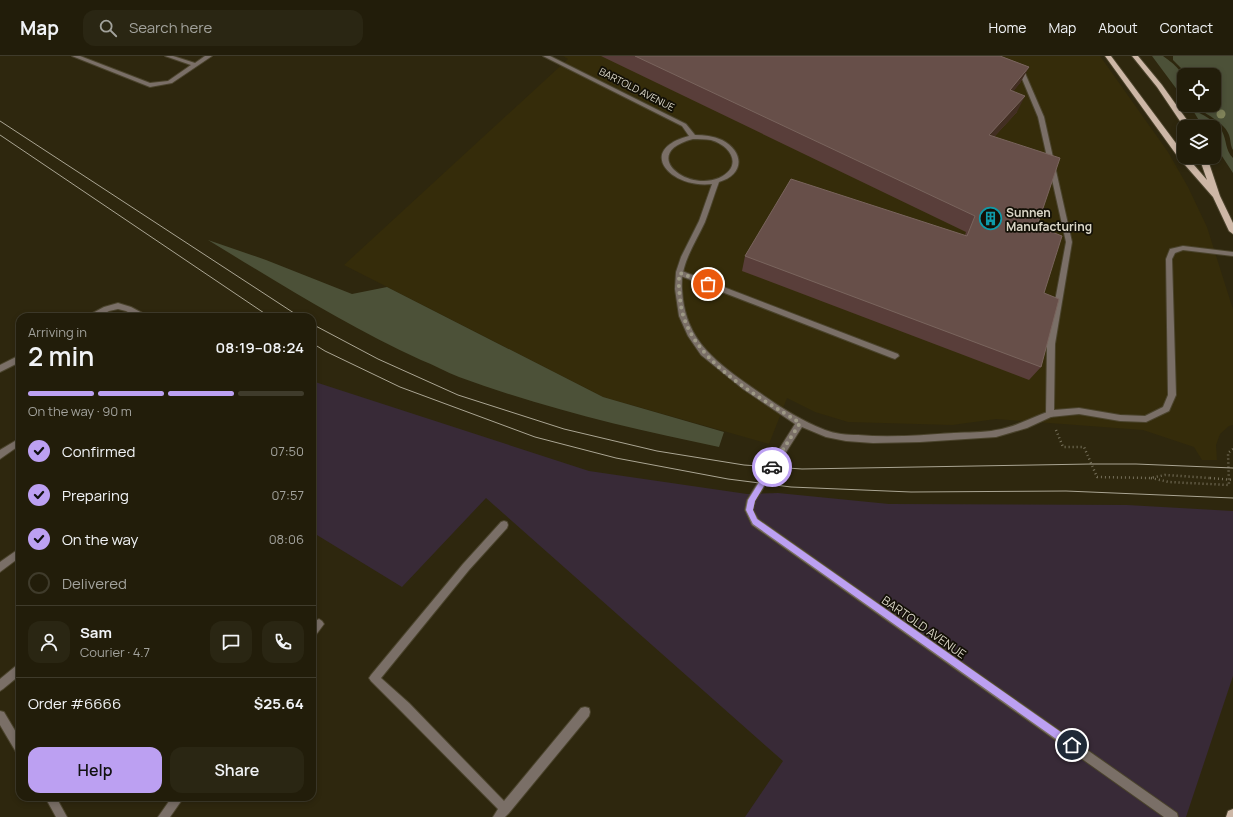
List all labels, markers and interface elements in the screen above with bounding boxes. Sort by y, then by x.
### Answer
search box [83,10,363,46]
text: Map [20,15,59,41]
icon: search [97,17,119,39]
text: Search here [129,17,212,38]
text: Home [989,18,1026,37]
text: Map [1048,18,1076,37]
text: About [1098,18,1138,37]
text: Contact [1160,18,1213,37]
street label: BARTOLD AVENUE [597,64,677,114]
map controls [1177,68,1221,164]
button: locate [1177,68,1221,112]
button: layers [1177,120,1221,164]
place label: Sunnen Manufacturing [1006,204,1092,235]
building icon: Sunnen Manufacturing [978,206,1004,232]
pin [691,267,725,301]
icon: bag [697,273,719,295]
text: Arriving in [28,323,87,341]
text: 08:19–08:24 [216,337,304,358]
text: 2 min [28,338,94,374]
text: On the way · 90 m [28,402,132,420]
icon: check [28,440,50,462]
text: Confirmed [62,441,135,462]
text: 07:50 [270,442,304,460]
courier [752,447,792,487]
icon: car [761,456,783,478]
icon: check [28,484,50,506]
text: Preparing [62,485,129,506]
text: 07:57 [272,486,304,504]
icon: check [28,528,50,550]
text: On the way [62,529,138,550]
text: 08:06 [269,530,304,548]
text: Delivered [62,573,127,594]
street label: BARTOLD AVENUE [878,592,970,663]
button: person [28,621,70,663]
button: chat [210,621,252,663]
button: phone [262,621,304,663]
text: Sam [80,622,112,643]
text: Courier · 4.7 [80,643,150,661]
text: Order #6666 [28,693,121,714]
text: $25.64 [254,693,304,714]
pin [1055,728,1089,762]
icon: home [1061,734,1083,756]
button: Help [28,747,162,793]
button: Share [170,747,304,793]

